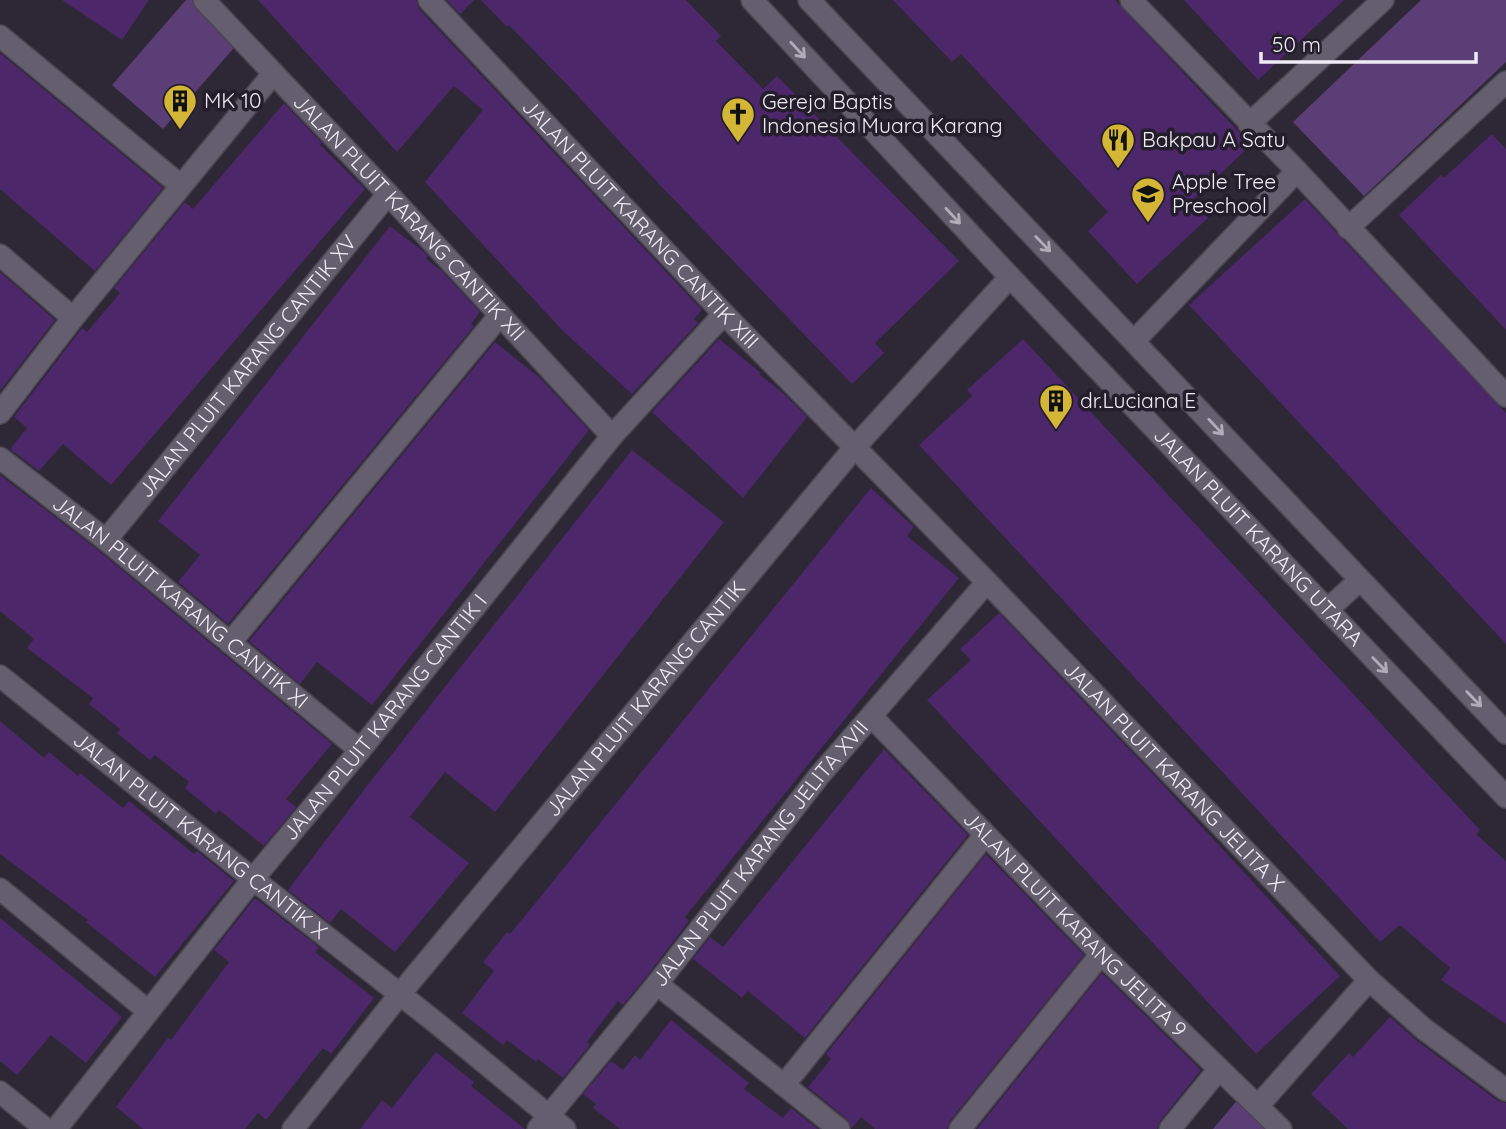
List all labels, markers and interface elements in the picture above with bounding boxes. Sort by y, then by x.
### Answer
scale bar [1261,21,1476,65]
text: 50 m [1272,31,1321,57]
one-way arrow [790,41,807,58]
building icon: MK 10 [161,82,199,131]
place label: MK 10 [204,87,262,113]
street label: JALAN PLUIT KARANG CANTIK XII [288,88,531,346]
place label: Gereja Baptis Indonesia Muara Karang [762,88,1003,138]
street label: JALAN PLUIT KARANG CANTIK XIII [517,94,765,354]
church icon: Gereja Baptis Indonesia Muara Karang [719,95,757,144]
restaurant icon: Bakpau A Satu [1099,121,1137,170]
place label: Bakpau A Satu [1142,126,1285,152]
place label: Apple Tree Preschool [1172,168,1276,218]
school or university icon: Apple Tree Preschool [1129,175,1167,224]
one-way arrow [945,207,962,224]
street label: JALAN PLUIT KARANG CANTIK XV [132,229,362,502]
one-way arrow [1034,235,1051,252]
building icon: dr.Luciana E [1037,382,1075,431]
place label: dr.Luciana E [1080,387,1196,413]
one-way arrow [1208,418,1224,436]
street label: JALAN PLUIT KARANG UTARA [1149,422,1369,651]
street label: JALAN PLUIT KARANG CANTIK XI [48,490,314,714]
street label: JALAN PLUIT KARANG CANTIK [539,575,750,822]
street label: JALAN PLUIT KARANG CANTIK I [277,588,492,845]
street label: JALAN PLUIT KARANG JELITA X [1058,656,1291,896]
one-way arrow [1372,656,1389,673]
one-way arrow [1465,690,1482,707]
street label: JALAN PLUIT KARANG JELITA XVII [646,715,873,991]
street label: JALAN PLUIT KARANG CANTIK X [68,726,333,944]
street label: JALAN PLUIT KARANG JELITA 9 [958,805,1193,1042]

